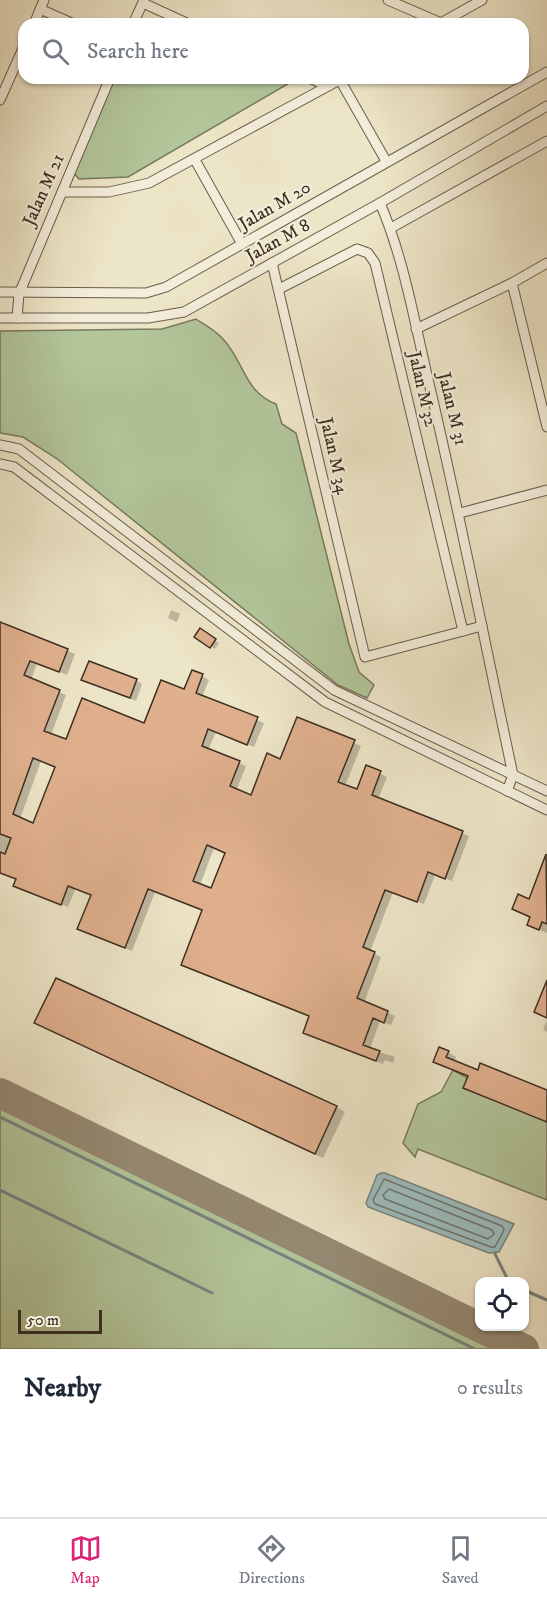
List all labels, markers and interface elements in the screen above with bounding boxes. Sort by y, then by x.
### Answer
search box [18,18,529,84]
icon: search [39,35,72,68]
text: Search here [87,38,189,65]
street label: Jalan M 21 [18,151,70,231]
street label: Jalan M 20 [233,177,315,236]
street label: Jalan M 8 [240,214,314,269]
street label: Jalan M 32 [402,347,441,429]
street label: Jalan M 31 [432,368,472,448]
street label: Jalan M 34 [314,413,354,497]
map controls [475,1277,529,1331]
button: locate [475,1277,529,1331]
scale bar [18,1307,102,1334]
text: 50 m [27,1310,59,1330]
text: Nearby [24,1372,101,1405]
text: 0 results [457,1376,523,1401]
tab: Map [69,1532,102,1588]
tab: Directions [239,1532,305,1588]
tab: Saved [442,1532,479,1588]

